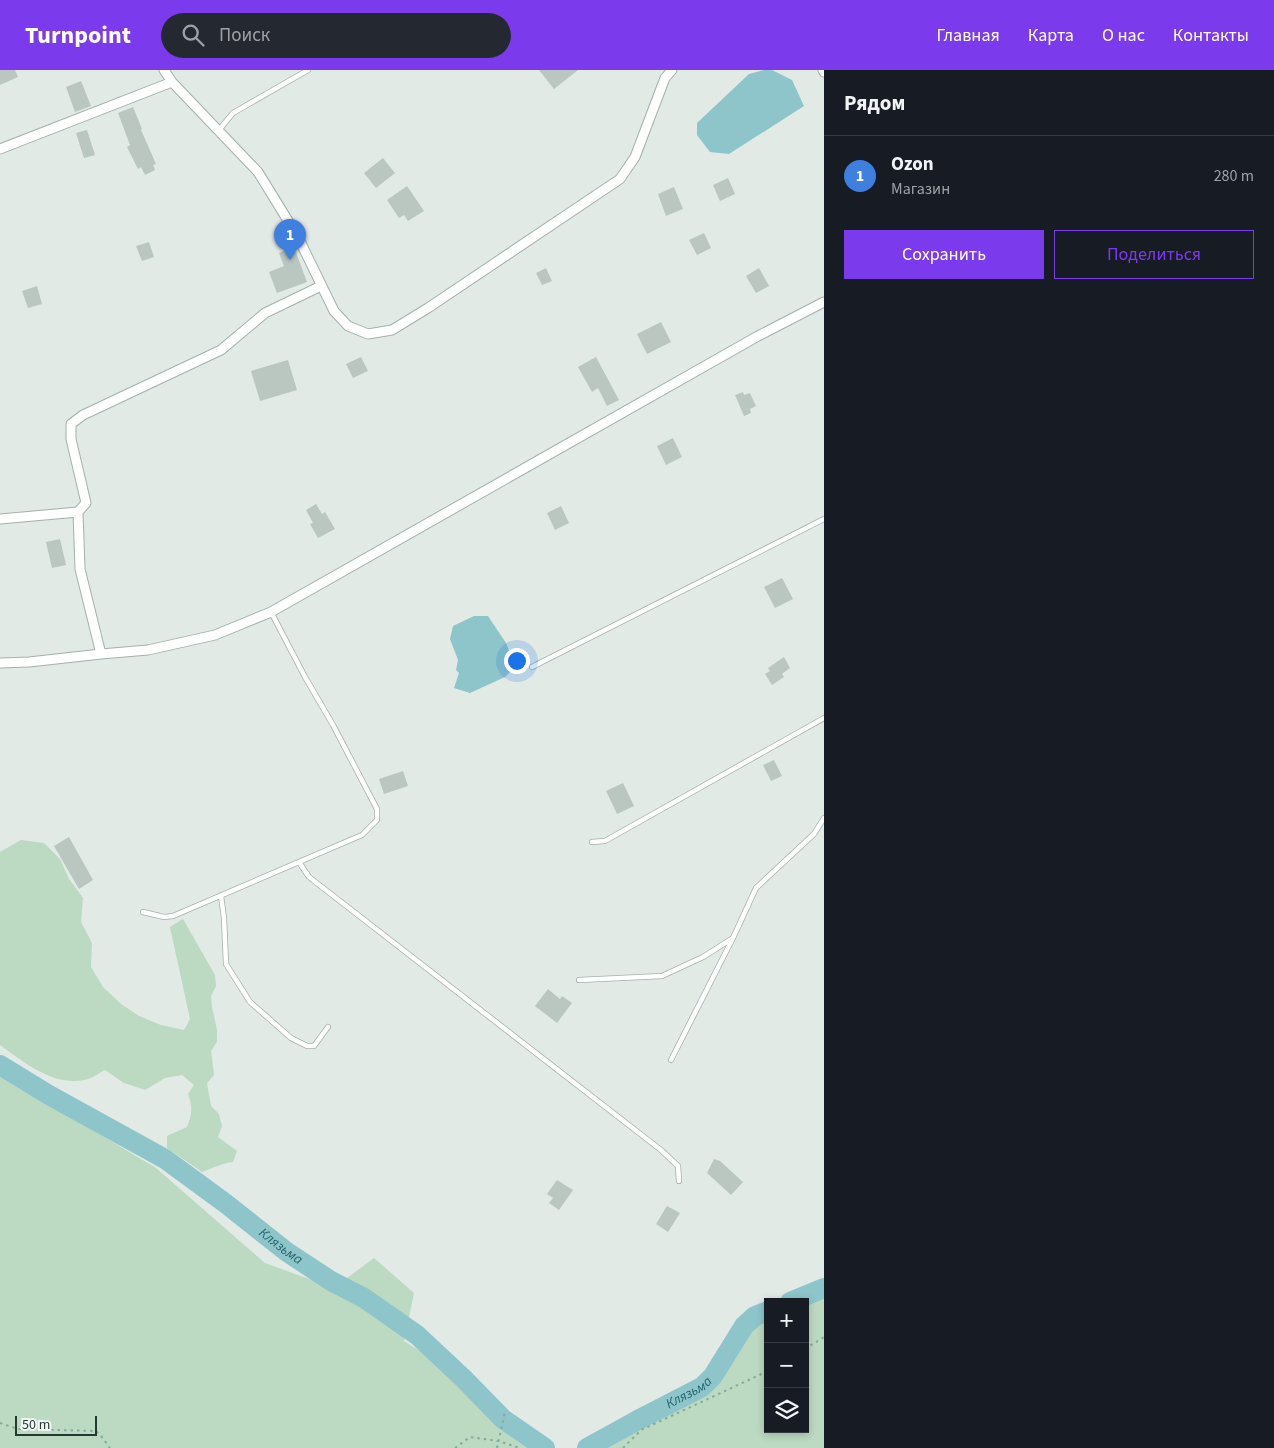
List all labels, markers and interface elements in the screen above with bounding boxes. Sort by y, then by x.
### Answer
search box [161,13,511,58]
text: Turnpoint [25,18,131,53]
icon: search [179,21,207,49]
text: Поиск [219,22,270,49]
text: Главная [937,23,1000,48]
text: Карта [1028,23,1074,48]
text: О нас [1102,23,1145,48]
text: Контакты [1173,23,1249,48]
text: Рядом [844,88,905,118]
text: Ozon [891,151,934,178]
text: 1 [856,165,864,187]
text: 280 m [1214,165,1254,187]
text: Магазин [891,178,950,200]
pin: 1 [274,219,306,260]
button: Сохранить [844,230,1044,279]
button: Поделиться [1054,230,1254,279]
your location [504,648,530,674]
water label: Клязьма [254,1223,307,1270]
map controls [764,1298,809,1433]
button: + [764,1298,809,1343]
button: − [764,1343,809,1388]
water label: Клязьма [662,1372,717,1414]
button: layers [764,1388,809,1433]
scale bar [15,1413,98,1436]
text: 50 m [22,1415,50,1435]

